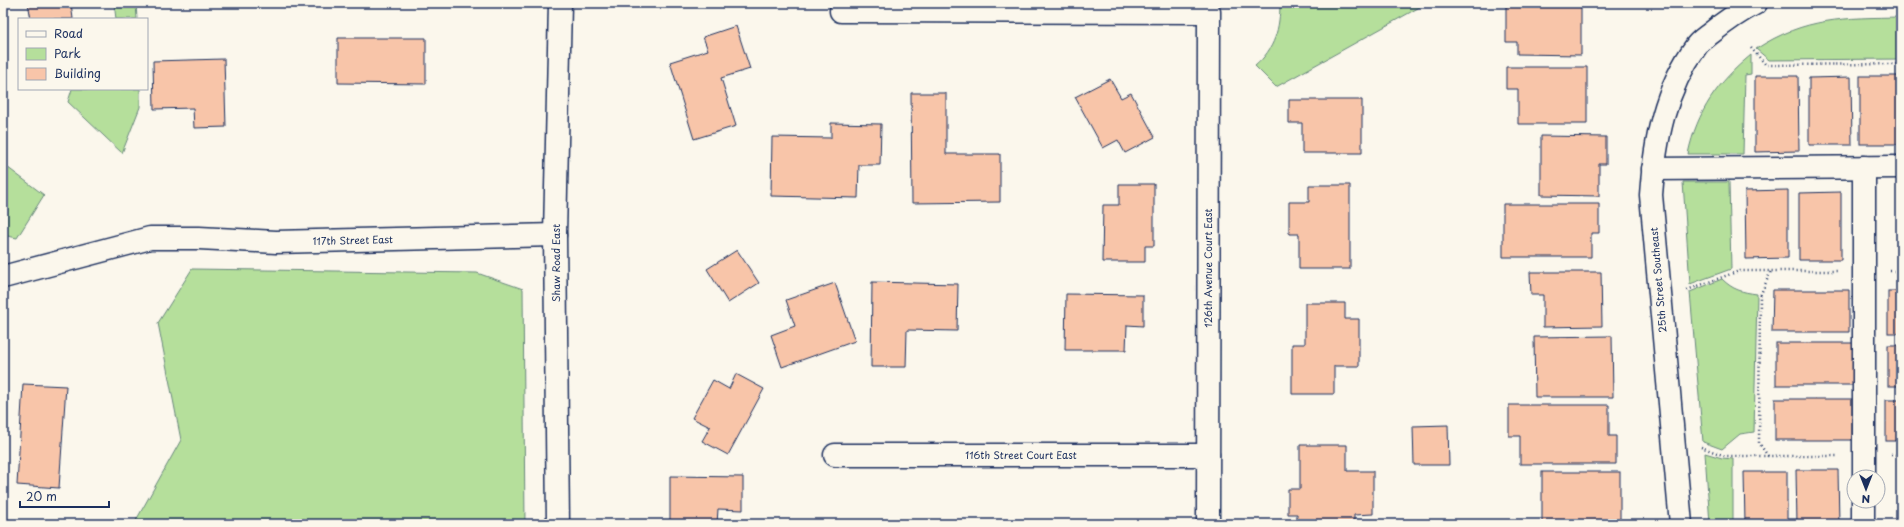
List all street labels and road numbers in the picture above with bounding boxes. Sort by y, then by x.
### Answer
street label: 126th Avenue Court East [1200,208,1215,328]
street label: Shaw Road East [548,224,563,302]
street label: 25th Street Southeast [1645,227,1670,333]
street label: 117th Street East [312,231,393,248]
street label: 116th Street Court East [965,447,1077,462]

